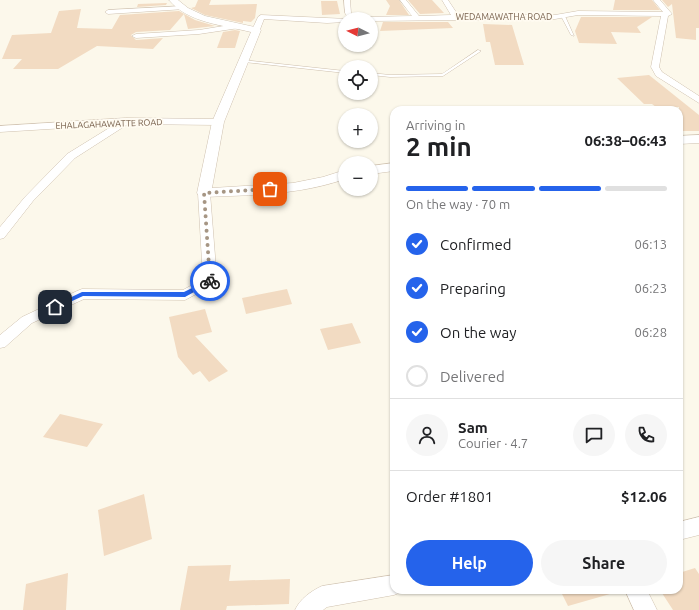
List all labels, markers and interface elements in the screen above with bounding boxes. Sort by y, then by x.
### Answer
north arrow [338,12,378,52]
map controls [338,12,378,196]
street label: WEDAMAWATHA ROAD [456,12,552,22]
button: locate [338,60,378,100]
button: + [338,108,378,148]
street label: EHALAGAHAWATTE ROAD [55,117,163,131]
text: Arriving in [406,118,465,132]
text: 2 min [406,132,472,161]
text: 06:38–06:43 [584,132,667,149]
button: − [338,156,378,196]
pin [253,172,287,206]
icon: bag [259,178,281,200]
text: On the way · 70 m [406,197,510,211]
icon: check [406,233,428,255]
text: Confirmed [440,236,512,253]
text: 06:13 [634,237,667,251]
courier [190,261,230,301]
icon: bike [199,270,221,292]
icon: check [406,277,428,299]
text: Preparing [440,280,506,297]
text: 06:23 [634,281,667,295]
pin [38,290,72,324]
icon: home [44,296,66,318]
icon: check [406,321,428,343]
text: On the way [440,324,516,341]
text: 06:28 [634,325,667,339]
text: Delivered [440,368,505,385]
button: person [406,414,448,456]
button: chat [573,414,615,456]
button: phone [625,414,667,456]
text: Sam [458,419,488,436]
text: Courier · 4.7 [458,436,528,450]
text: Order #1801 [406,488,493,505]
text: $12.06 [621,488,667,505]
button: Help [406,540,533,586]
button: Share [541,540,667,586]

